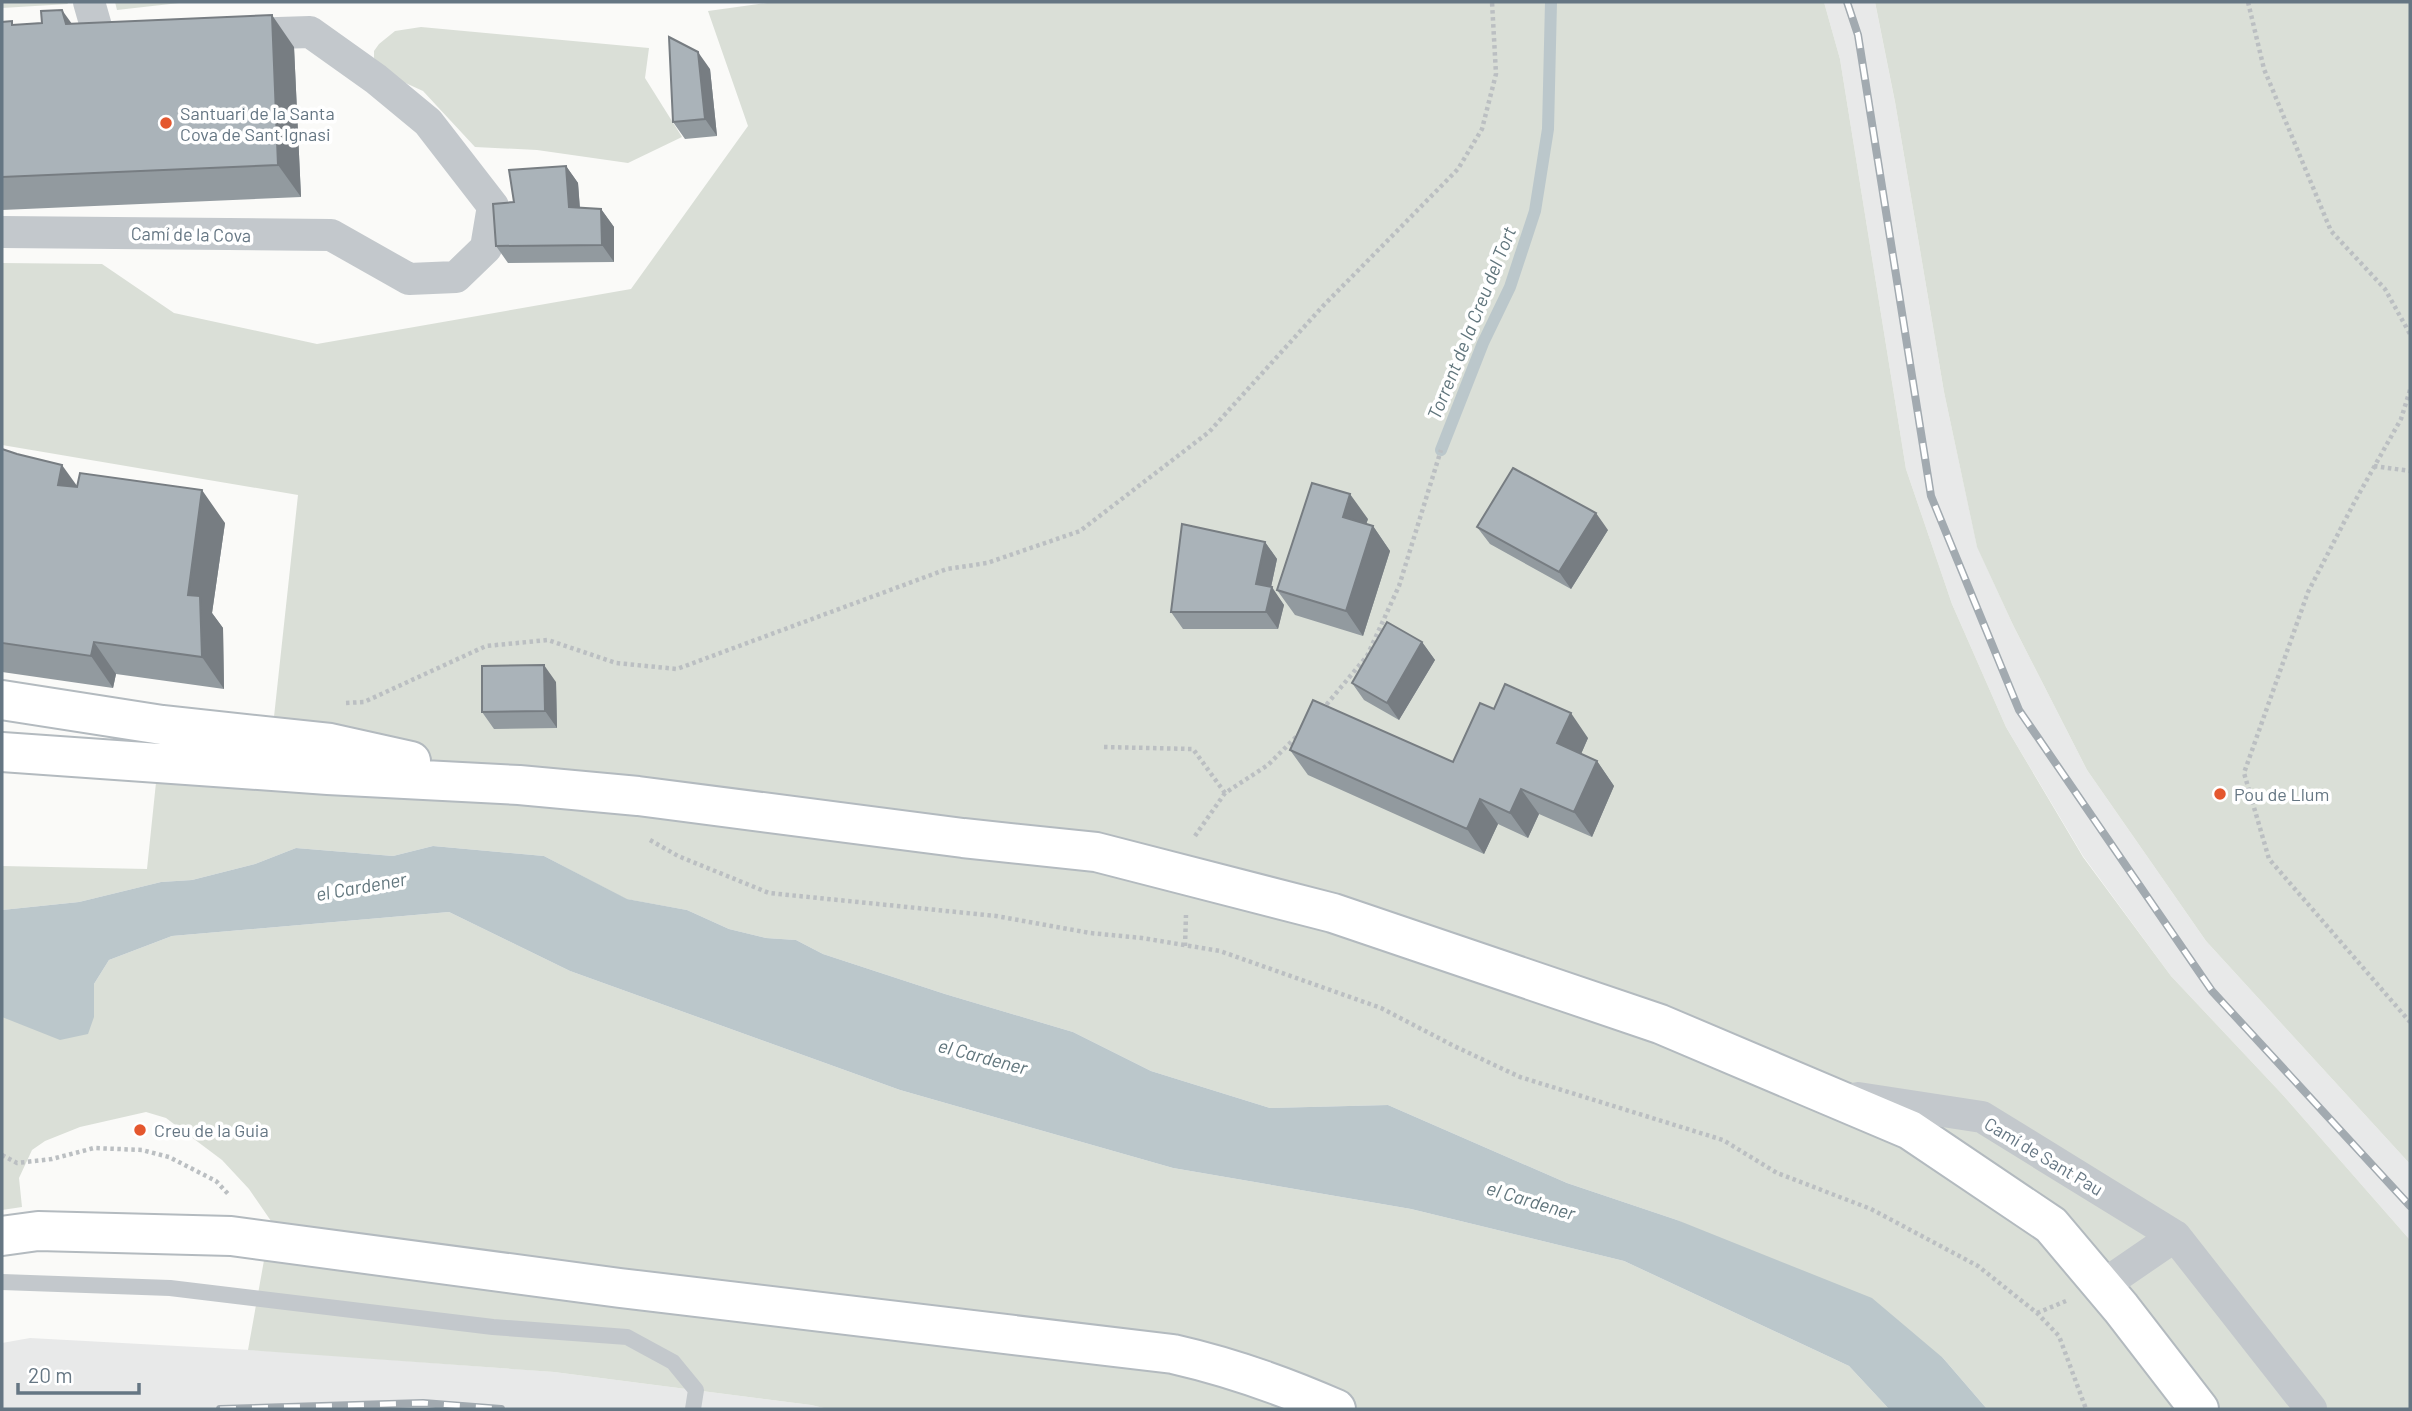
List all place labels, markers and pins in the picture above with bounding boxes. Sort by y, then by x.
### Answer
place label: Santuari de la Santa Cova de Sant Ignasi [180,102,335,145]
marker: Santuari de la Santa Cova de Sant Ignasi [158,115,174,131]
place label: Pou de Llum [2234,783,2329,805]
marker: Pou de Llum [2212,786,2228,802]
place label: Creu de la Guia [154,1119,269,1141]
marker: Creu de la Guia [132,1122,148,1138]

